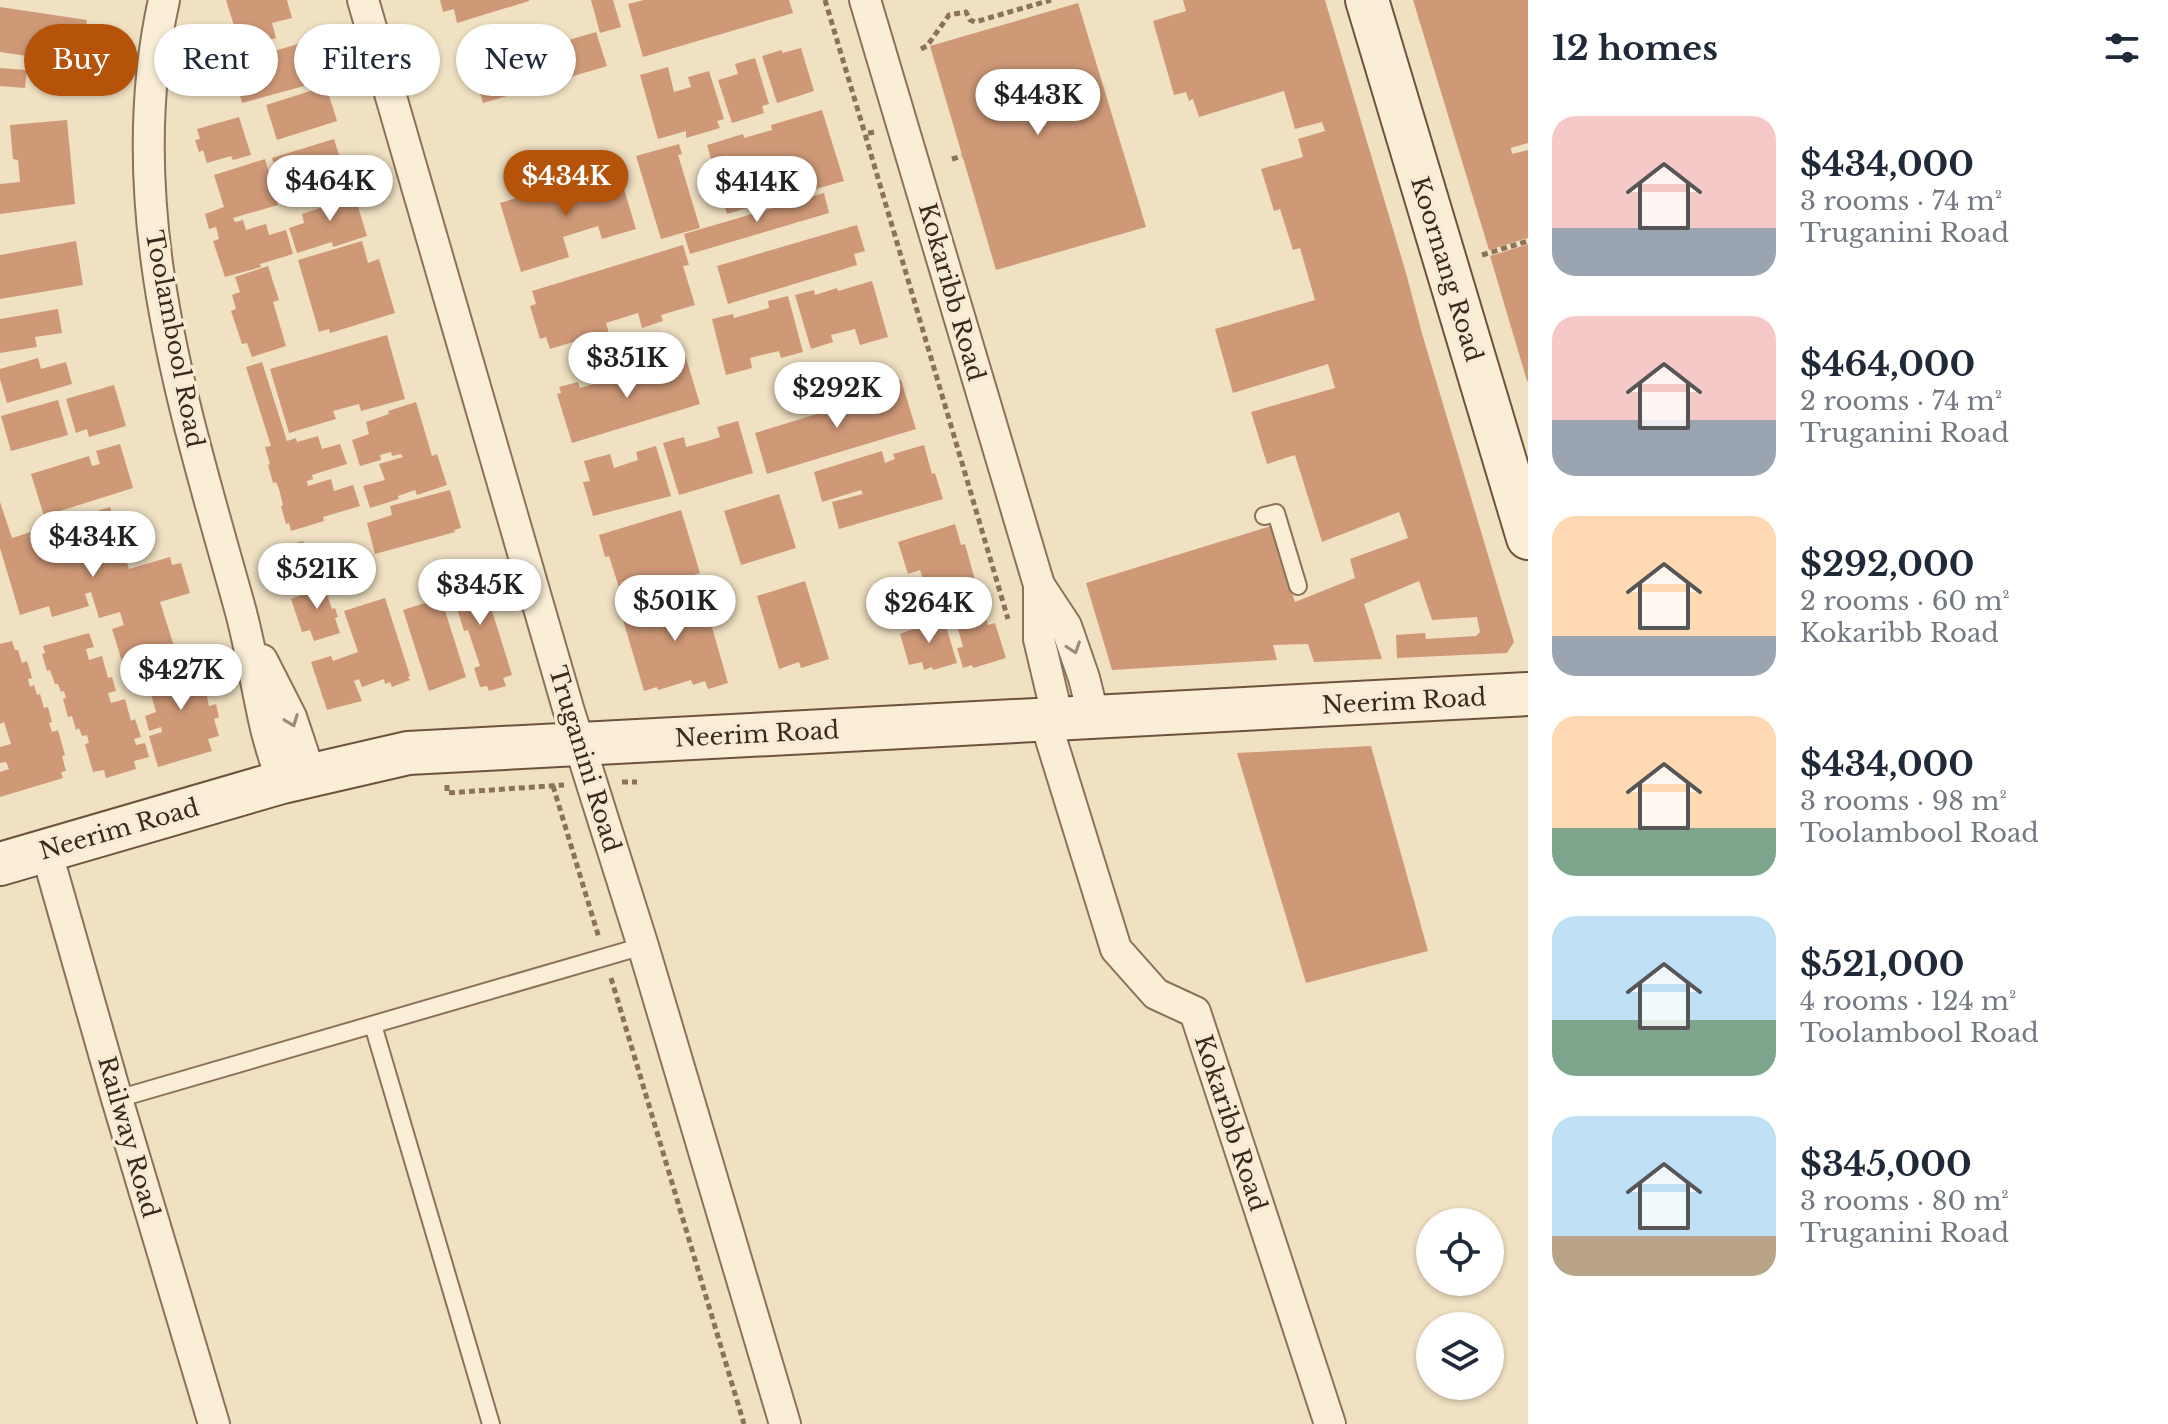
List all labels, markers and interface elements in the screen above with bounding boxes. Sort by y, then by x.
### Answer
chip: Buy [24,24,138,96]
chip: Rent [154,24,278,96]
chip: Filters [294,24,440,96]
chip: New [456,24,576,96]
icon: filters [2100,26,2144,70]
text: 12 homes [1552,27,1718,69]
pin: $443K [982,69,1094,137]
text: $443K [993,79,1083,111]
text: $434,000 [1800,143,1974,185]
icon: home [1616,148,1712,244]
pin: $434K [510,150,622,218]
pin: $464K [274,155,386,223]
pin: $414K [701,156,813,224]
text: $434K [521,160,611,192]
text: $464K [285,165,375,197]
text: $414K [715,166,799,198]
street label: Koornang Road [1405,173,1489,365]
text: 3 rooms · 74 m² [1800,185,2002,217]
street label: Kokaribb Road [913,200,991,384]
text: Truganini Road [1800,217,2009,249]
street label: Toolambool Road [140,228,210,450]
pin: $351K [571,332,683,400]
text: $351K [586,342,668,374]
text: $464,000 [1800,343,1975,385]
icon: home [1616,348,1712,444]
pin: $292K [781,362,893,430]
text: $292K [792,372,882,404]
text: 2 rooms · 74 m² [1800,385,2002,417]
text: Truganini Road [1800,417,2009,449]
pin: $434K [37,511,149,579]
text: $434K [48,521,138,553]
pin: $521K [261,543,373,611]
text: $292,000 [1800,543,1974,585]
icon: home [1616,548,1712,644]
text: $521K [276,553,358,585]
pin: $345K [424,559,536,627]
text: $345K [436,569,524,601]
pin: $501K [619,575,731,643]
pin: $264K [873,577,985,645]
text: $501K [633,585,717,617]
text: 2 rooms · 60 m² [1800,585,2010,617]
text: $264K [884,587,974,619]
text: Kokaribb Road [1800,617,1999,649]
one-way arrow [1064,640,1081,654]
pin: $427K [125,644,237,712]
text: $427K [138,654,224,686]
street label: Truganini Road [543,663,627,855]
street label: Neerim Road [1321,682,1487,720]
one-way arrow [282,713,299,727]
street label: Neerim Road [674,715,840,753]
text: $434,000 [1800,743,1974,785]
icon: home [1616,748,1712,844]
text: 3 rooms · 98 m² [1800,785,2007,817]
street label: Neerim Road [36,792,202,866]
text: Toolambool Road [1800,817,2039,849]
text: $521,000 [1800,943,1964,985]
icon: home [1616,948,1712,1044]
text: 4 rooms · 124 m² [1800,985,2016,1017]
text: Toolambool Road [1800,1017,2039,1049]
street label: Kokaribb Road [1189,1031,1273,1215]
street label: Railway Road [92,1053,166,1221]
text: $345,000 [1800,1143,1972,1185]
icon: home [1616,1148,1712,1244]
text: 3 rooms · 80 m² [1800,1185,2009,1217]
map controls [1416,1208,1504,1400]
button: locate [1416,1208,1504,1296]
text: Truganini Road [1800,1217,2009,1249]
button: layers [1416,1312,1504,1400]

